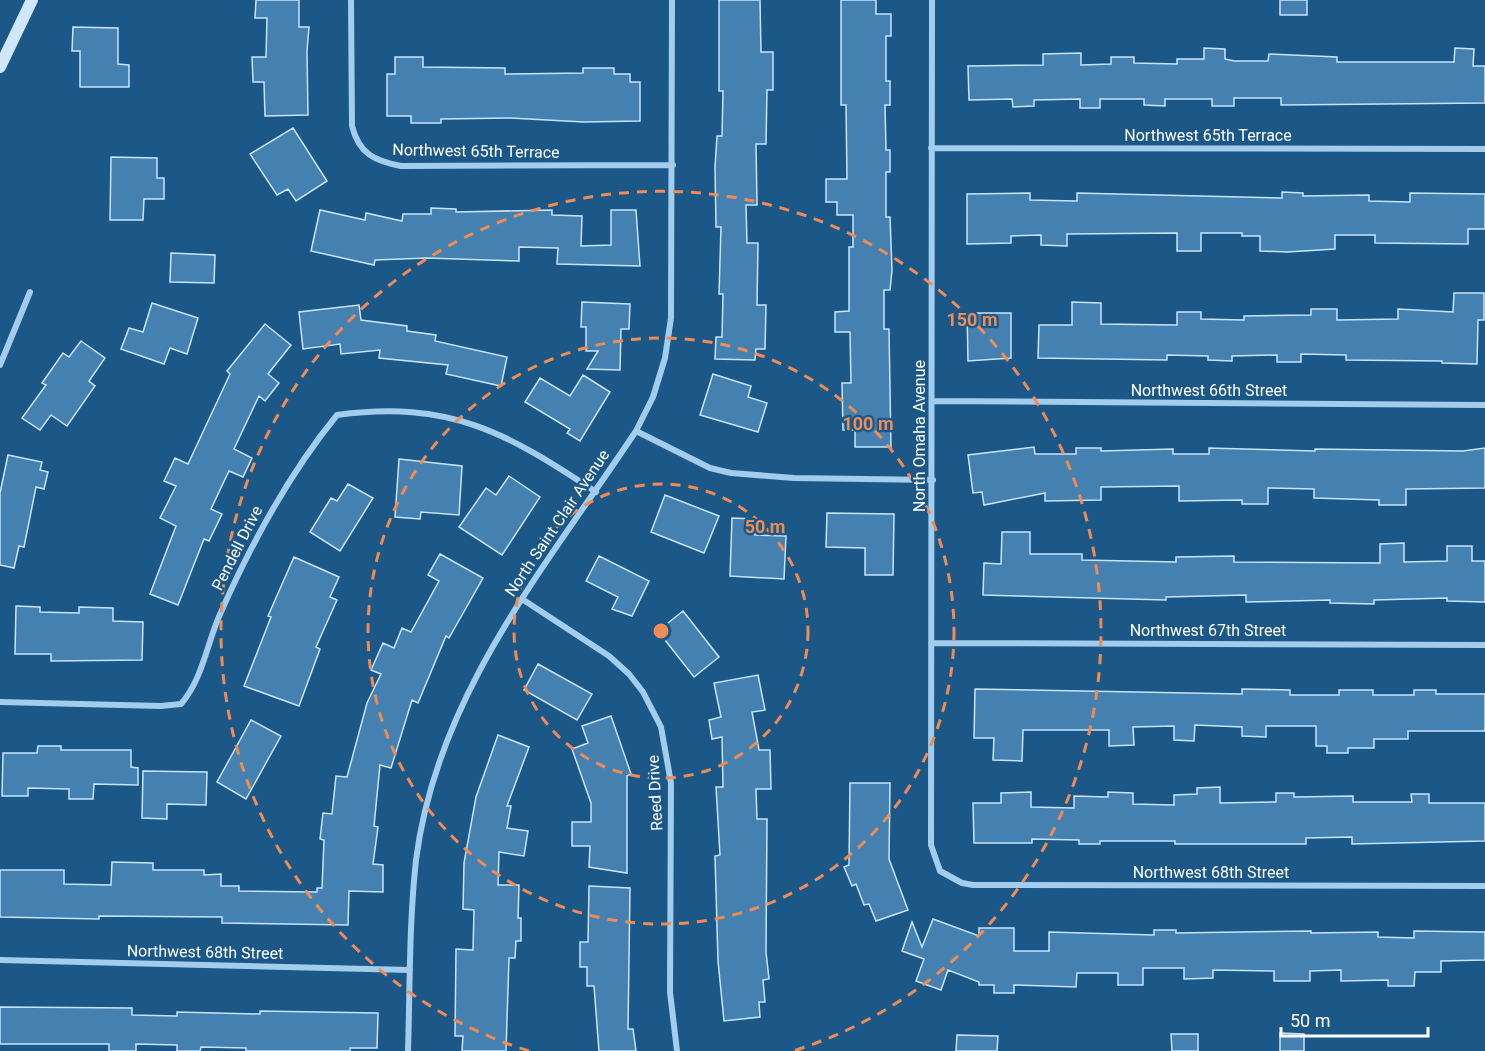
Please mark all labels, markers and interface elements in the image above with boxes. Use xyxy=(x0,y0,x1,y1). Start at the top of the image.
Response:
street label: Northwest 65th Terrace xyxy=(1124,126,1292,145)
street label: Northwest 65th Terrace xyxy=(392,140,560,162)
text: 150 m xyxy=(946,309,998,330)
street label: North Omaha Avenue xyxy=(910,360,929,512)
street label: Northwest 66th Street xyxy=(1131,381,1287,400)
text: 100 m xyxy=(842,413,894,434)
street label: North Saint Clair Avenue xyxy=(501,446,613,600)
street label: Pendell Drive xyxy=(208,502,266,594)
text: 50 m xyxy=(745,516,785,537)
centre of rings xyxy=(651,621,671,641)
street label: Northwest 67th Street xyxy=(1130,621,1286,640)
street label: Reed Drive xyxy=(644,755,666,831)
street label: Northwest 68th Street xyxy=(1133,863,1289,882)
street label: Northwest 68th Street xyxy=(127,941,283,963)
scale bar xyxy=(1281,1000,1428,1038)
text: 50 m xyxy=(1290,1010,1330,1031)

